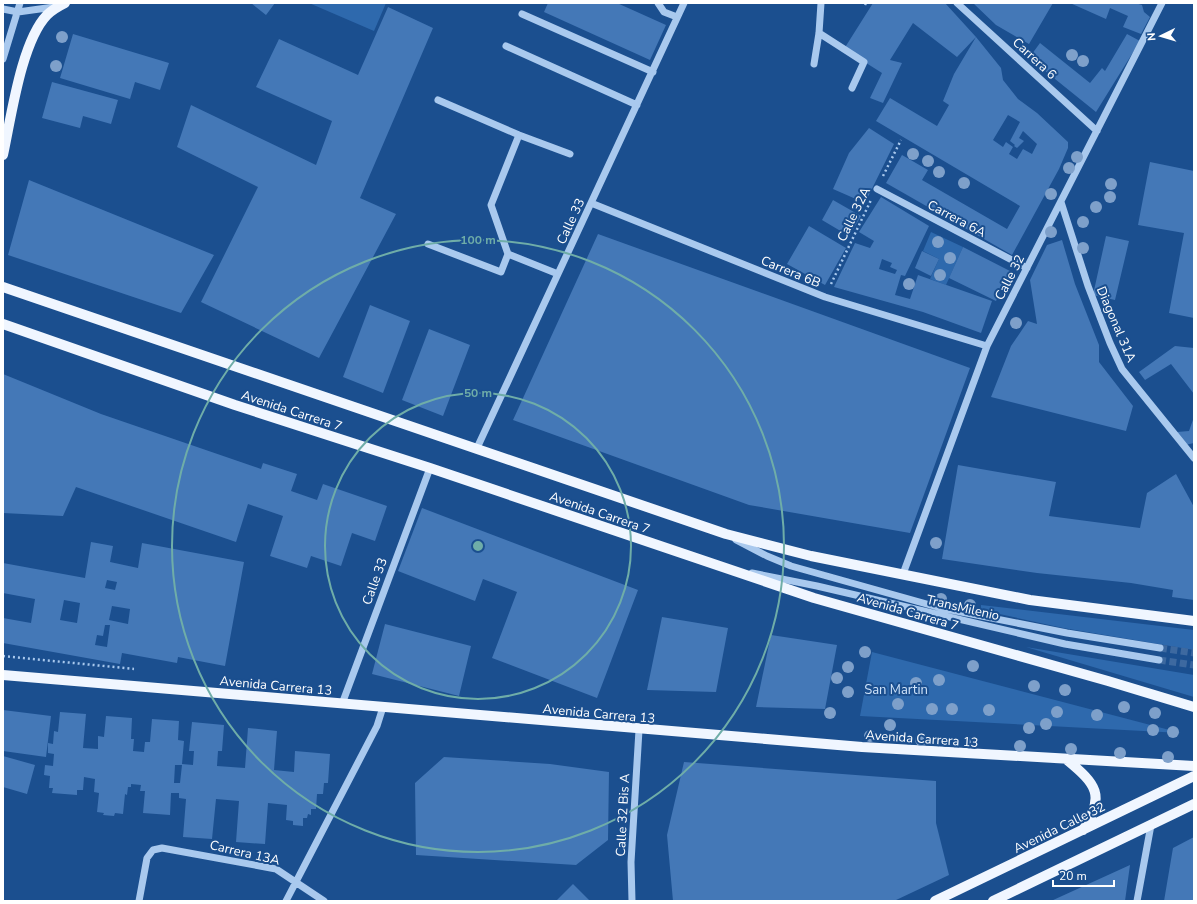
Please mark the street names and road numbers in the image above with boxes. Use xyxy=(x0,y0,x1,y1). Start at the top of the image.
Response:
street label: Carrera 6 xyxy=(1008,34,1060,84)
street label: Calle 32A xyxy=(833,184,875,245)
street label: Calle 33 xyxy=(552,195,589,247)
street label: Carrera 6A xyxy=(924,196,989,242)
street label: Carrera 6B xyxy=(758,252,823,292)
street label: Calle 32 xyxy=(991,252,1029,303)
street label: Diagonal 31A xyxy=(1092,284,1140,366)
street label: Avenida Carrera 7 xyxy=(239,386,344,436)
street label: Avenida Carrera 7 xyxy=(547,487,652,539)
street label: Calle 33 xyxy=(358,555,392,607)
street label: Avenida Carrera 7 xyxy=(855,589,961,635)
street label: TransMilenio xyxy=(924,591,1001,625)
street label: Avenida Carrera 13 xyxy=(219,672,333,700)
street label: Avenida Carrera 13 xyxy=(542,700,656,728)
street label: Avenida Carrera 13 xyxy=(865,726,979,752)
street label: Calle 32 Bis A xyxy=(612,773,634,857)
street label: Avenida Calle 32 xyxy=(1011,798,1108,858)
street label: Carrera 13A xyxy=(208,836,282,870)

